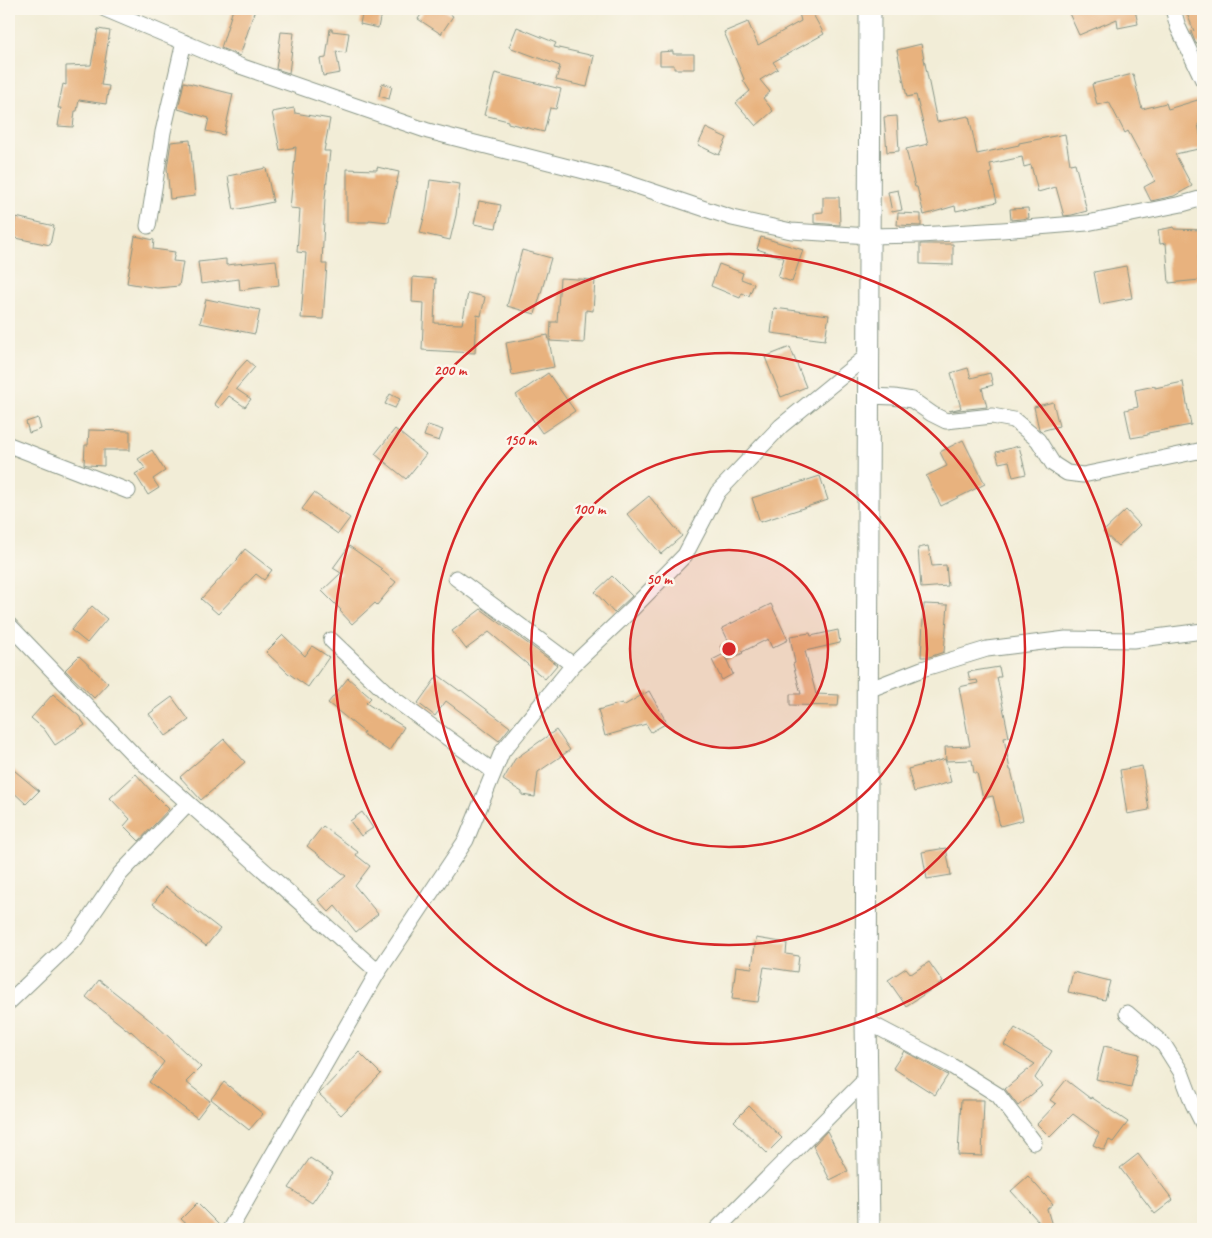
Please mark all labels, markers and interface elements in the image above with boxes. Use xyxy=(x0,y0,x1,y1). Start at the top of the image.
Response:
text: 200 m xyxy=(434,361,468,380)
text: 150 m xyxy=(504,431,538,450)
text: 100 m xyxy=(573,500,607,519)
text: 50 m xyxy=(646,570,673,589)
centre of rings xyxy=(720,640,738,658)

